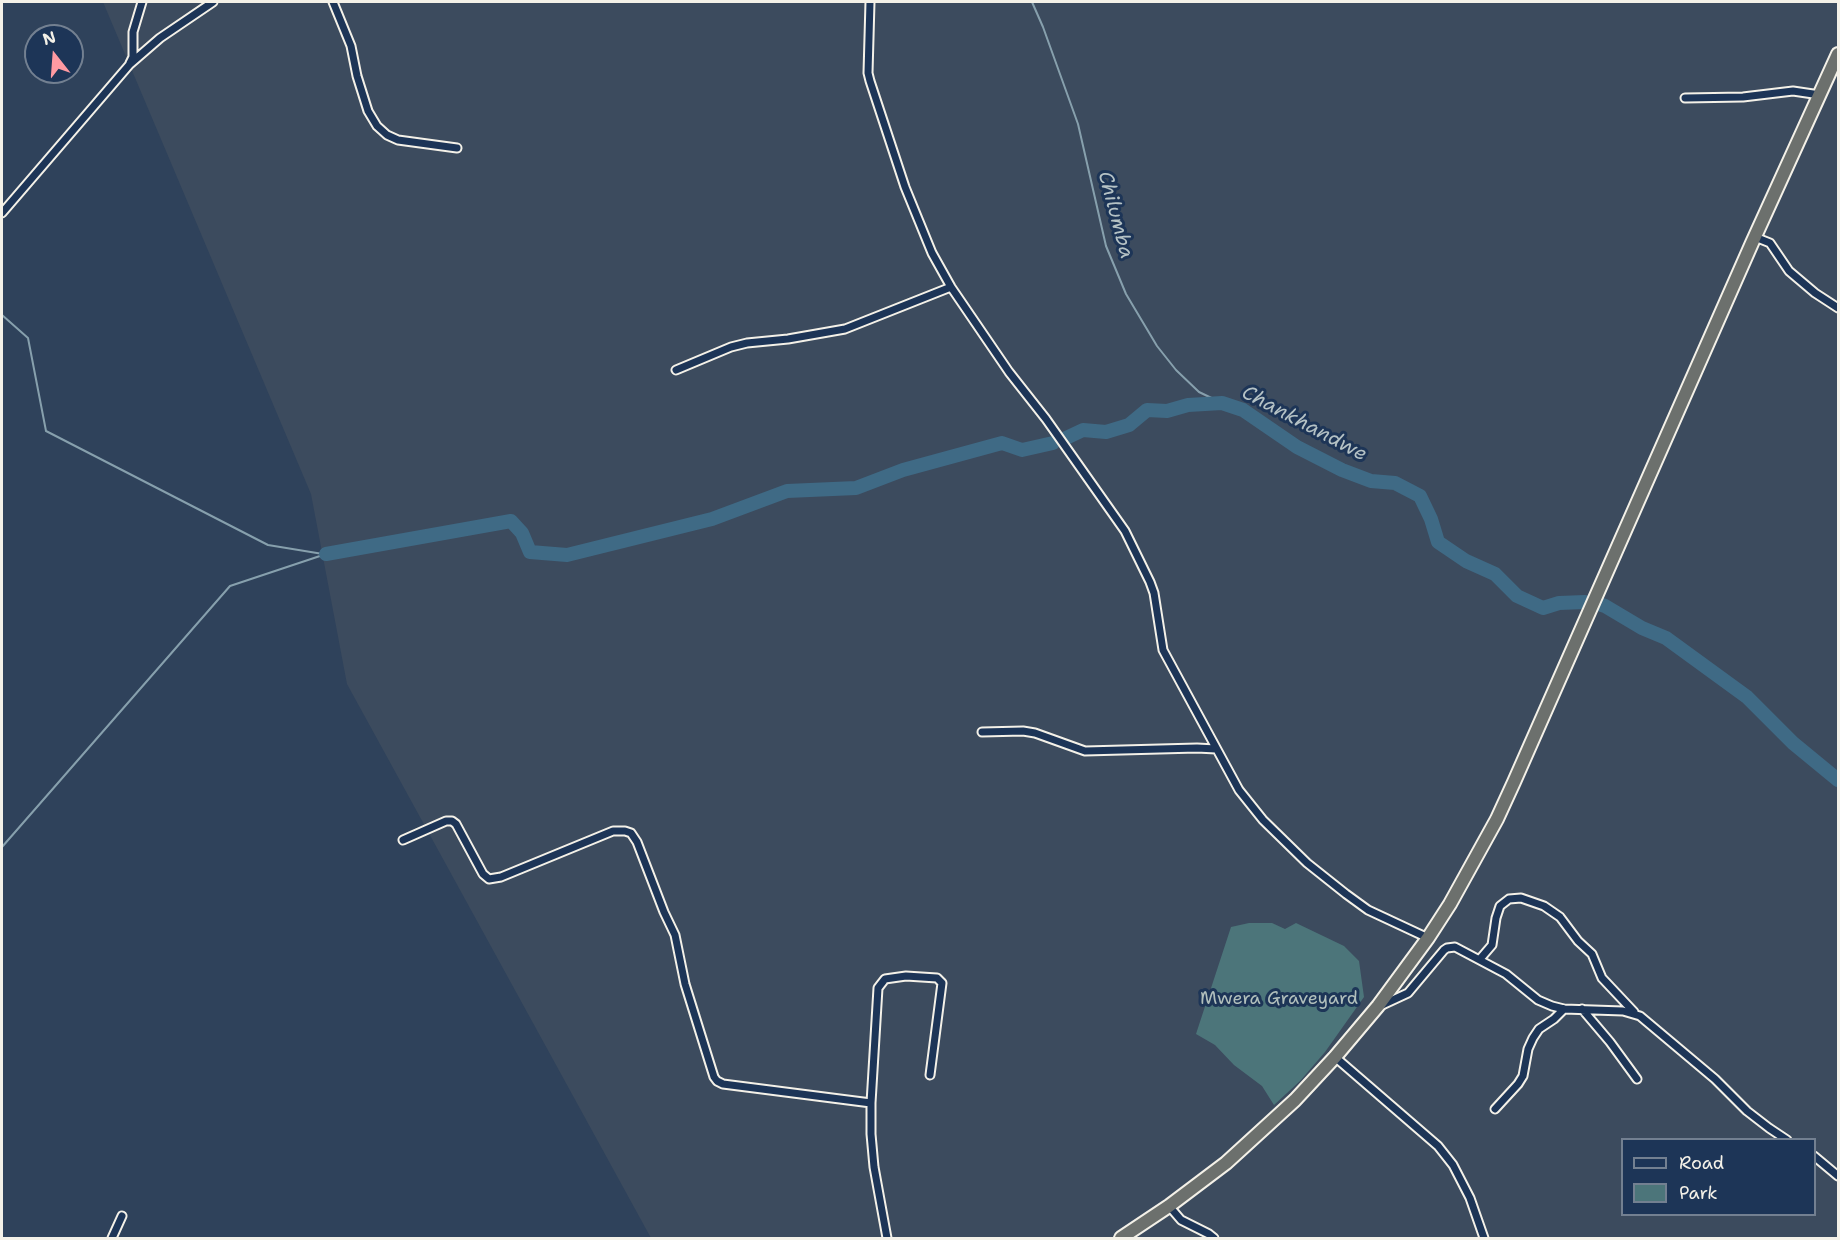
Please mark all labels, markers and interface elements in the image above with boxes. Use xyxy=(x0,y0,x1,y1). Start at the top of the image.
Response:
north arrow xyxy=(24,24,84,84)
text: N xyxy=(40,26,58,50)
water label: Chilumba xyxy=(1092,169,1138,261)
water label: Chankhandwe xyxy=(1237,381,1371,467)
park label: Mwera Graveyard xyxy=(1200,988,1358,1010)
legend xyxy=(1621,1138,1816,1216)
text: Road xyxy=(1679,1151,1724,1175)
text: Park xyxy=(1679,1181,1718,1205)

